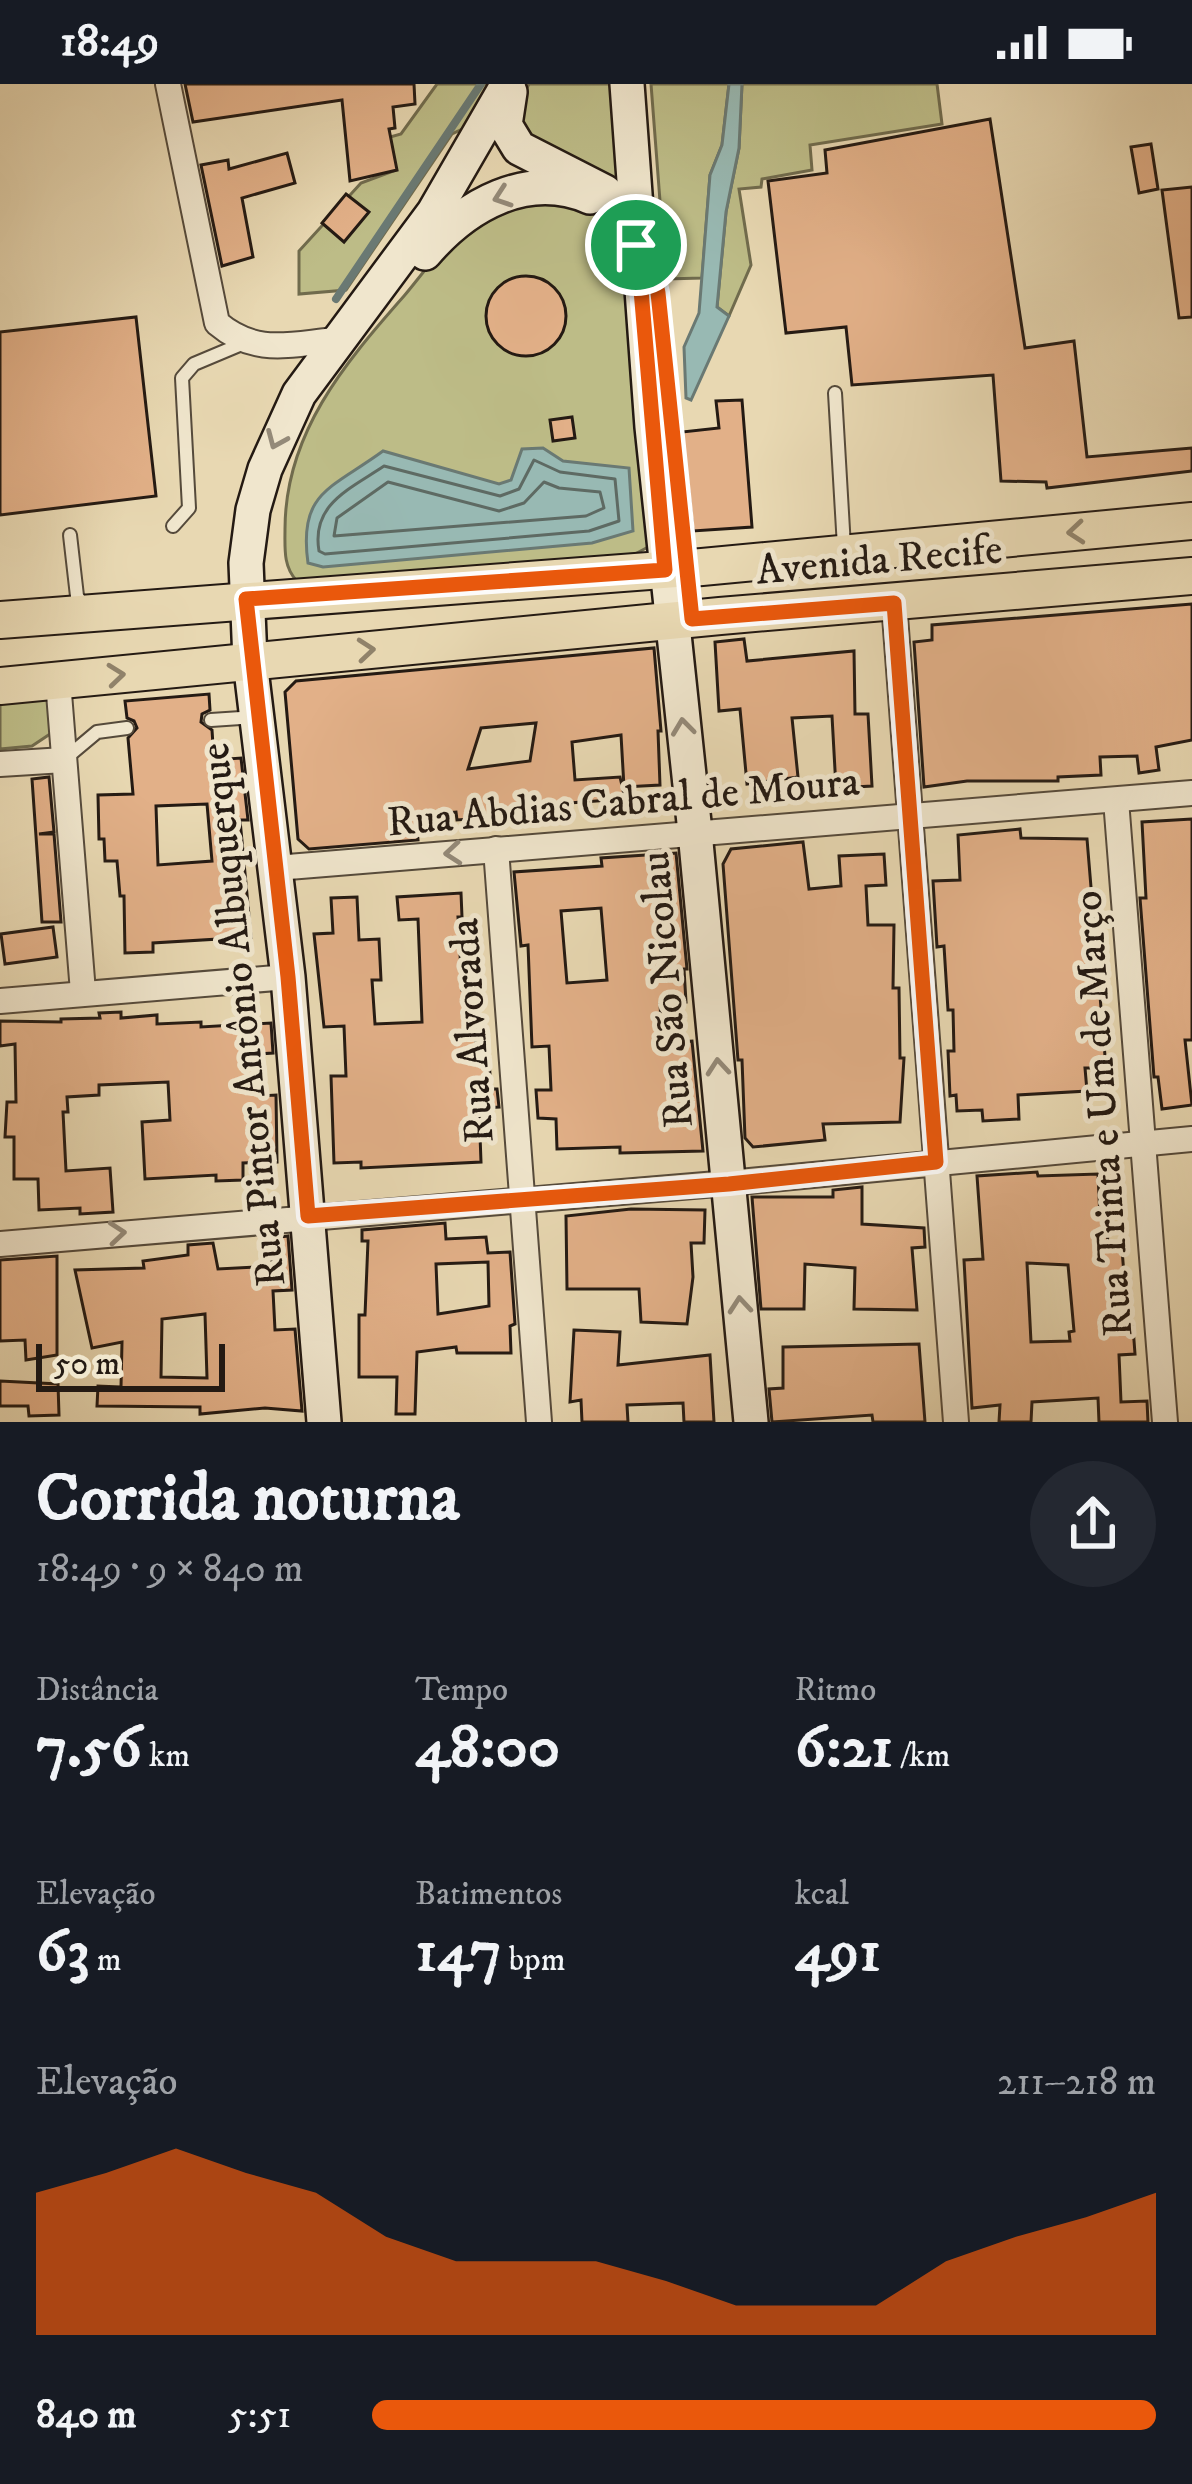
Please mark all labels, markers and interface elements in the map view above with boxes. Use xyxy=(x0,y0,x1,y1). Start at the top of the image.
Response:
text: 18:49 xyxy=(60,14,159,70)
one-way arrow xyxy=(492,182,513,207)
pin xyxy=(585,194,687,296)
icon: arrive xyxy=(603,212,669,278)
one-way arrow xyxy=(266,428,290,449)
one-way arrow xyxy=(1066,519,1085,544)
street label: Avenida Recife xyxy=(754,524,1005,598)
one-way arrow xyxy=(357,638,376,663)
one-way arrow xyxy=(107,663,126,688)
one-way arrow xyxy=(671,717,696,736)
street label: Rua Pintor Antônio Albuquerque xyxy=(190,740,298,1289)
street label: Rua Abdias Cabral de Moura xyxy=(385,756,862,850)
one-way arrow xyxy=(443,840,462,865)
street label: Rua São Nicolau xyxy=(630,849,706,1130)
street label: Rua Trinta e Um de Março xyxy=(1062,889,1146,1339)
street label: Rua Alvorada xyxy=(439,917,507,1145)
one-way arrow xyxy=(706,1057,731,1076)
one-way arrow xyxy=(107,1221,126,1246)
one-way arrow xyxy=(728,1296,753,1315)
scale bar xyxy=(36,1338,225,1391)
text: 50 m xyxy=(54,1344,120,1385)
text: Corrida noturna xyxy=(36,1459,459,1541)
button: share xyxy=(1030,1461,1156,1587)
text: 18:49 · 9 × 840 m xyxy=(36,1545,303,1594)
text: Distância xyxy=(36,1670,159,1711)
text: Tempo xyxy=(415,1670,508,1711)
text: Ritmo xyxy=(795,1670,876,1711)
text: 7.56 xyxy=(36,1711,142,1786)
text: 48:00 xyxy=(415,1711,560,1786)
text: 6:21 xyxy=(795,1711,893,1786)
text: km xyxy=(142,1736,190,1777)
text: /km xyxy=(893,1736,950,1777)
text: Elevação xyxy=(36,1874,156,1915)
text: Batimentos xyxy=(415,1874,562,1915)
text: kcal xyxy=(795,1874,849,1915)
text: 63 xyxy=(36,1915,90,1990)
text: 147 xyxy=(415,1915,502,1990)
text: 491 xyxy=(795,1915,881,1990)
text: m xyxy=(90,1940,122,1981)
text: bpm xyxy=(502,1940,565,1981)
text: Elevação xyxy=(36,2058,177,2107)
text: 211–218 m xyxy=(997,2058,1156,2107)
text: 840 m xyxy=(36,2391,137,2440)
text: 5:51 xyxy=(228,2391,291,2440)

